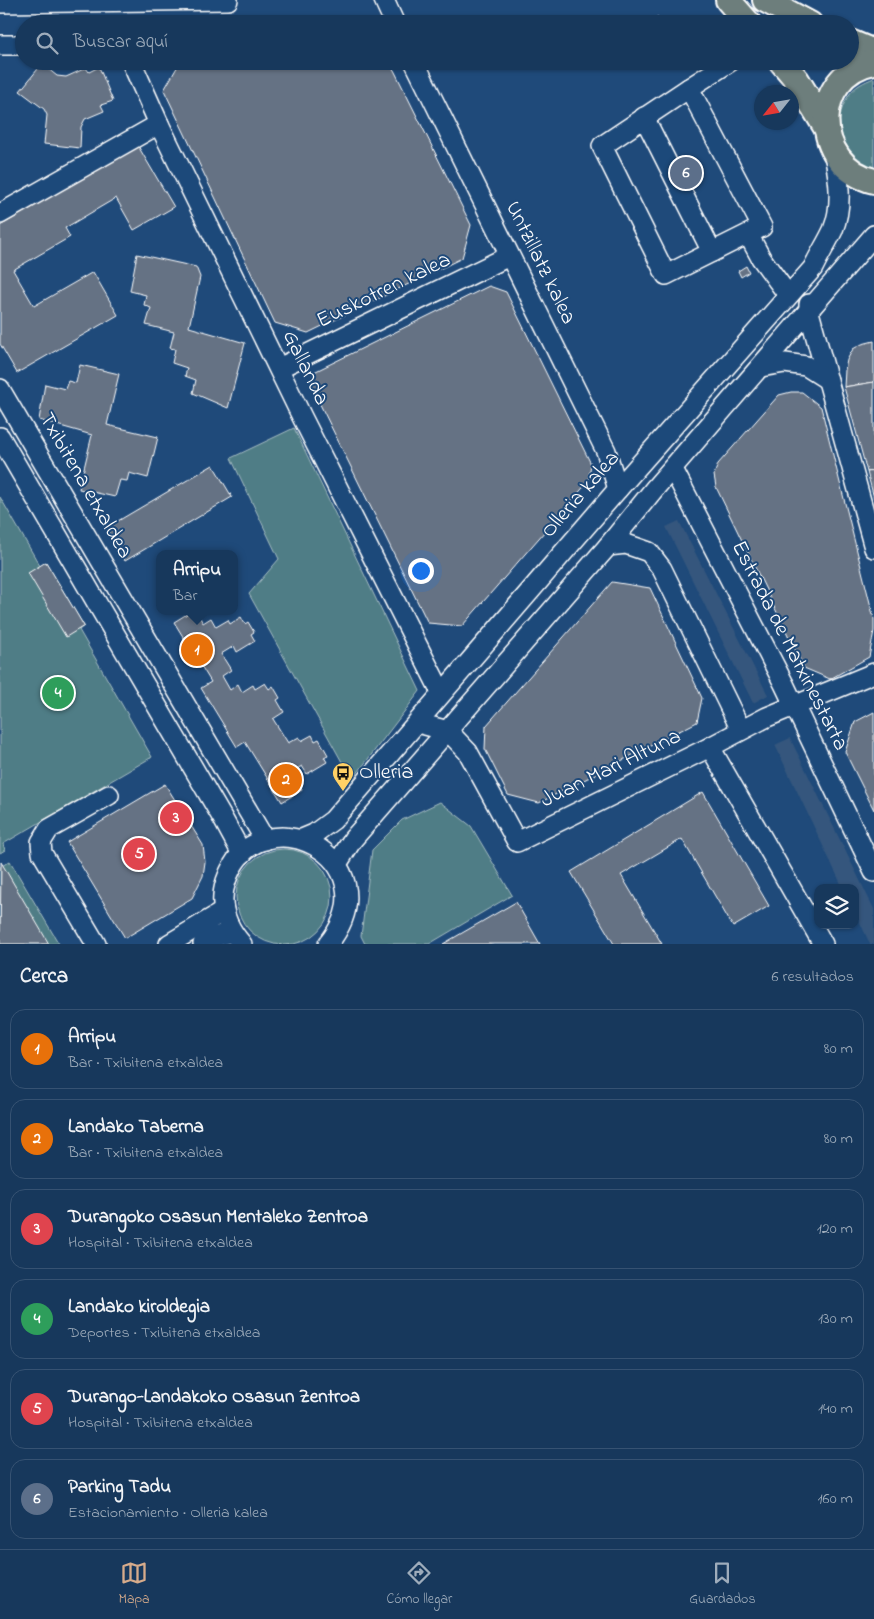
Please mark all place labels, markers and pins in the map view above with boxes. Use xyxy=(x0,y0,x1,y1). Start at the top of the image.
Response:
pin: 6 xyxy=(670,154,702,192)
pin: 1 xyxy=(181,631,213,669)
pin: 4 xyxy=(42,674,74,712)
place label: Olleria xyxy=(359,757,413,789)
pin: 2 xyxy=(270,761,302,799)
bus stop icon: Olleria xyxy=(331,761,355,792)
pin: 3 xyxy=(160,799,192,837)
pin: 5 xyxy=(123,835,155,873)

